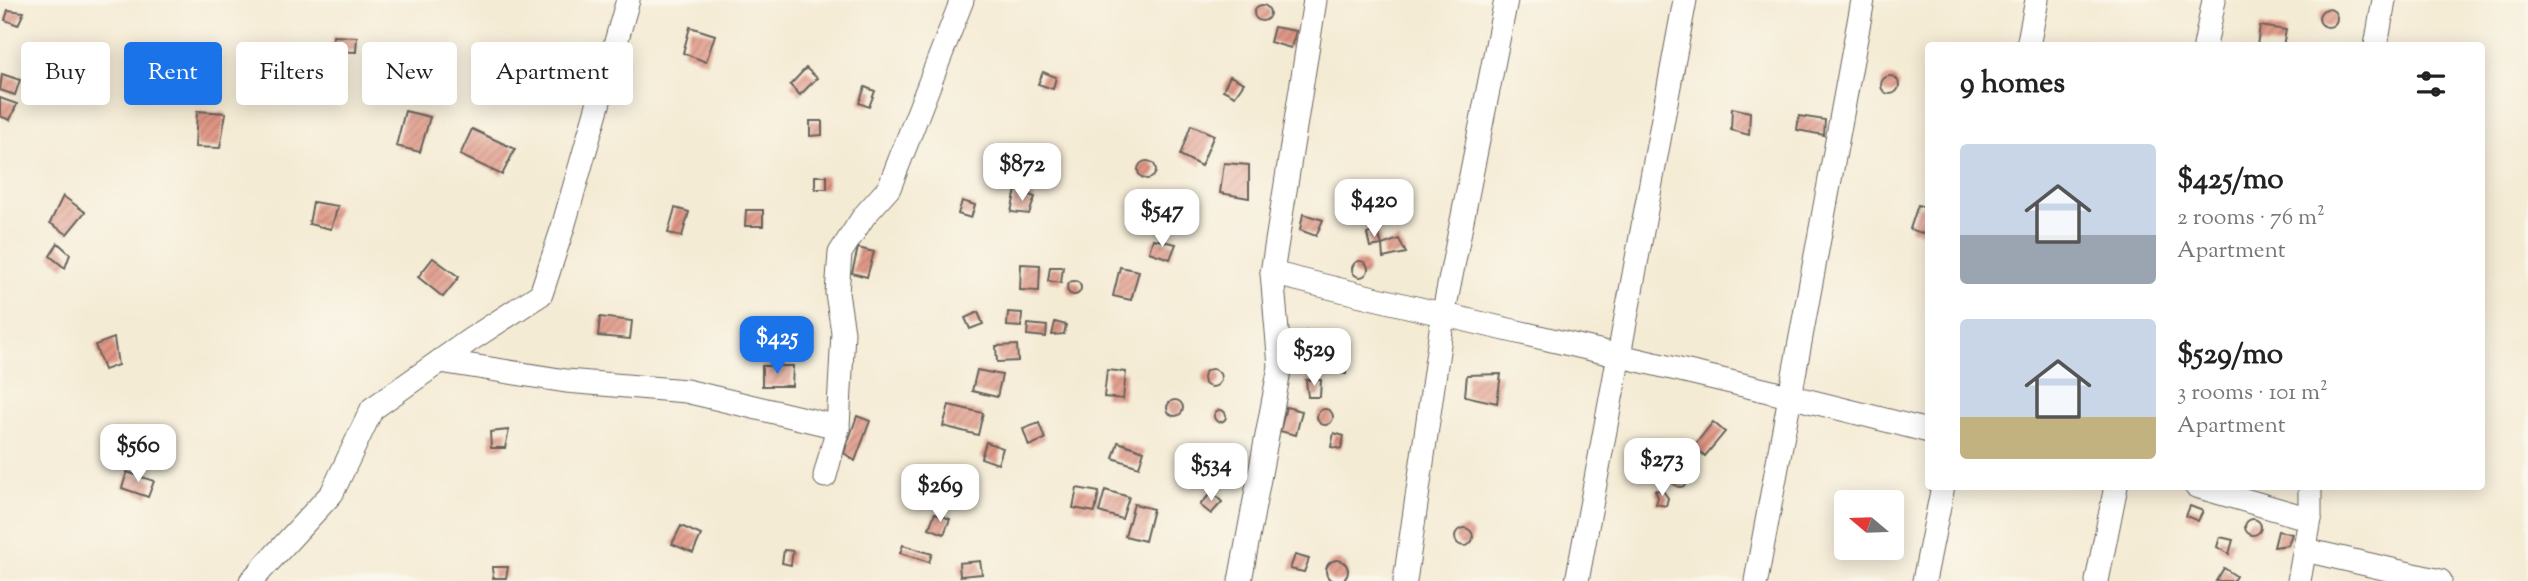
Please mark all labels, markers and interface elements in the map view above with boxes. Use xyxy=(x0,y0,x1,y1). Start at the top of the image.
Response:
chip: Buy xyxy=(21,42,110,105)
chip: Rent xyxy=(124,42,222,105)
chip: Filters xyxy=(236,42,348,105)
chip: New xyxy=(362,42,457,105)
chip: Apartment xyxy=(471,42,633,105)
text: 9 homes xyxy=(1960,63,2065,106)
icon: filters xyxy=(2412,65,2450,103)
pin: $872 xyxy=(981,144,1063,203)
text: $872 xyxy=(999,149,1045,182)
text: $425/mo xyxy=(2177,159,2284,202)
icon: home xyxy=(2016,172,2100,256)
pin: $420 xyxy=(1333,180,1415,239)
text: $420 xyxy=(1351,185,1397,218)
pin: $547 xyxy=(1121,190,1203,249)
text: $547 xyxy=(1140,195,1184,228)
text: 2 rooms · 76 m² xyxy=(2177,202,2325,235)
text: Apartment xyxy=(2177,235,2286,268)
pin: $425 xyxy=(736,316,818,376)
text: $425 xyxy=(756,322,798,355)
pin: $529 xyxy=(1273,328,1355,388)
text: $529 xyxy=(1293,334,1335,367)
text: $529/mo xyxy=(2177,334,2283,377)
icon: home xyxy=(2016,347,2100,431)
text: 3 rooms · 101 m² xyxy=(2177,377,2328,410)
text: Apartment xyxy=(2177,410,2286,443)
pin: $560 xyxy=(97,424,179,484)
text: $560 xyxy=(116,430,160,463)
pin: $273 xyxy=(1621,438,1703,498)
pin: $534 xyxy=(1170,444,1252,503)
text: $273 xyxy=(1640,444,1684,477)
text: $534 xyxy=(1190,449,1232,482)
pin: $269 xyxy=(899,464,981,524)
text: $269 xyxy=(917,470,963,503)
north arrow xyxy=(1834,490,1904,560)
map controls xyxy=(1834,490,1904,560)

